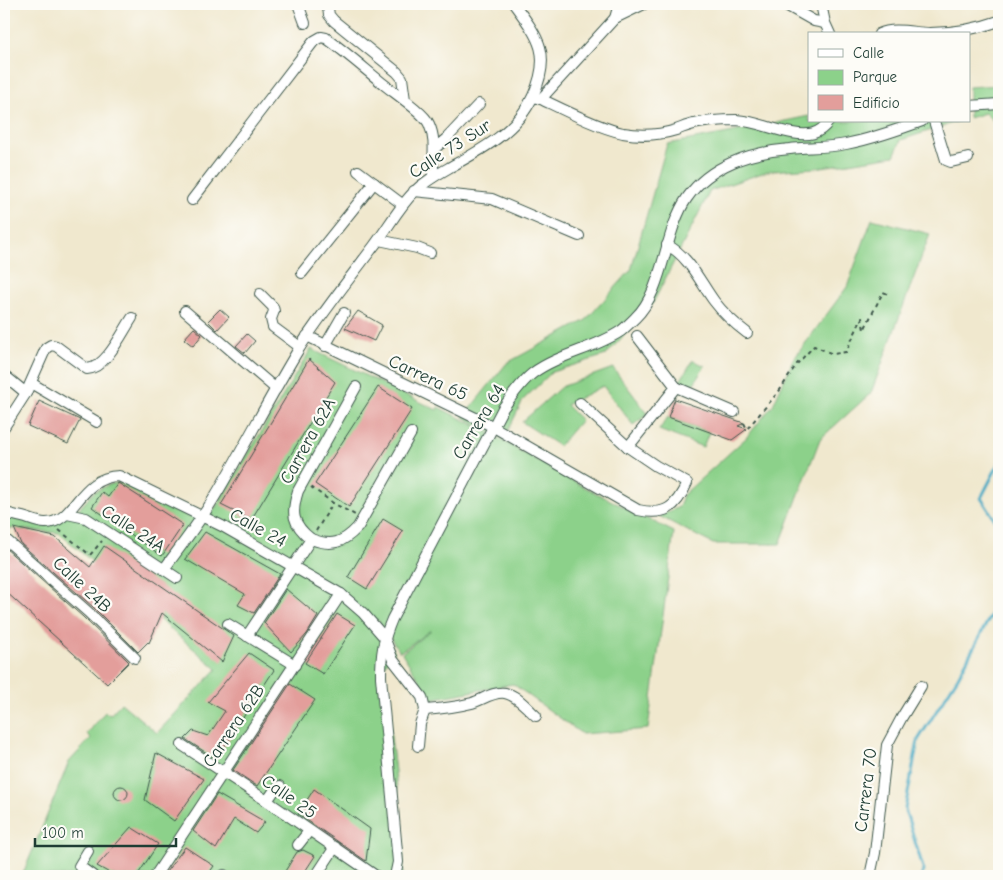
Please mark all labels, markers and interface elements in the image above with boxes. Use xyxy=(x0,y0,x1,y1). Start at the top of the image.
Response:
legend xyxy=(808,32,970,122)
text: Calle xyxy=(853,44,885,62)
text: Parque xyxy=(853,68,898,86)
text: Edificio xyxy=(853,94,900,112)
street label: Calle 73 Sur xyxy=(405,114,496,183)
street label: Carrera 65 xyxy=(385,351,471,405)
street label: Carrera 64 xyxy=(448,381,510,463)
street label: Carrera 62A xyxy=(276,394,340,488)
street label: Calle 24A xyxy=(97,501,169,557)
street label: Calle 24 xyxy=(226,504,290,552)
street label: Calle 24B xyxy=(48,553,116,617)
street label: Carrera 62B xyxy=(199,680,269,772)
street label: Carrera 70 xyxy=(850,747,882,833)
street label: Calle 25 xyxy=(257,770,321,824)
scale bar xyxy=(35,815,176,847)
text: 100 m xyxy=(42,824,84,842)

